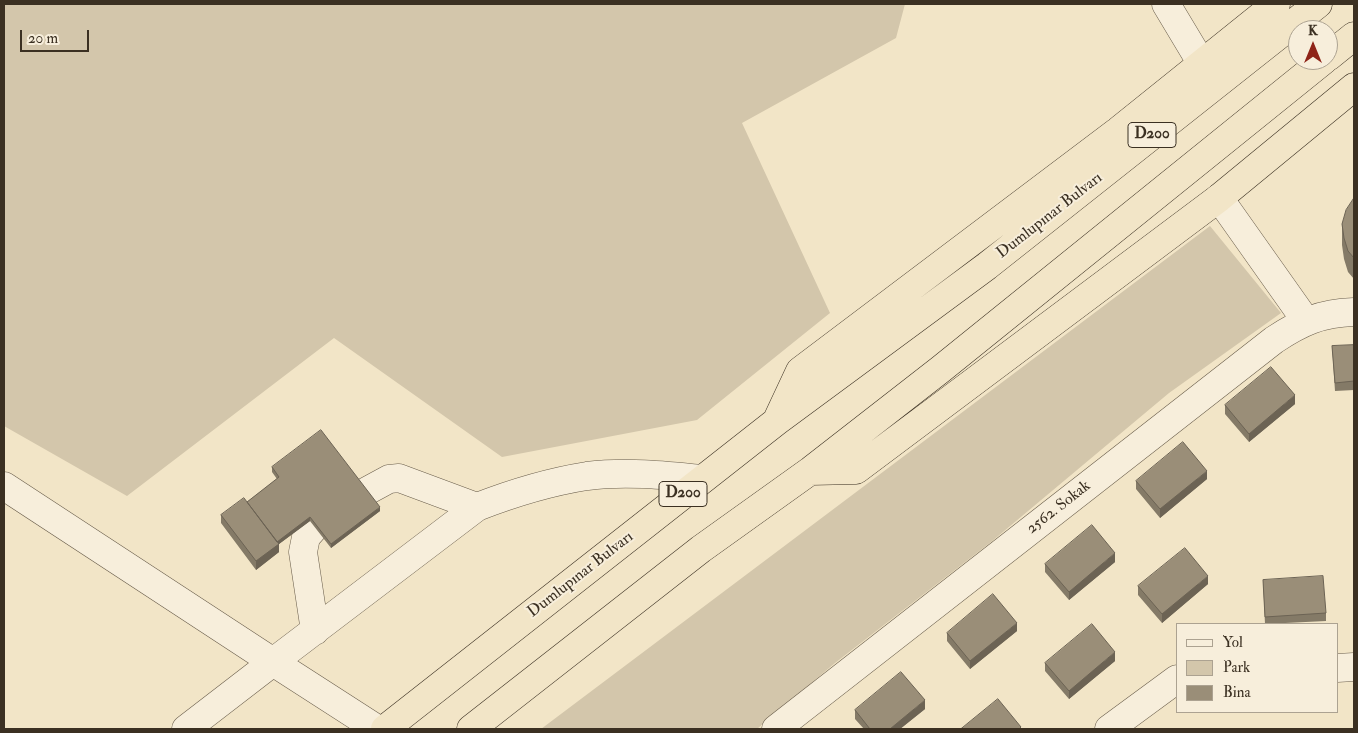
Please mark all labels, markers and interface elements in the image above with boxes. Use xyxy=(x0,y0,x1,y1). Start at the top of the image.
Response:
scale bar xyxy=(22,20,91,52)
north arrow xyxy=(1288,20,1338,70)
text: K xyxy=(1308,22,1318,39)
text: 20 m xyxy=(28,29,58,48)
road number: D200 xyxy=(1128,122,1176,148)
street label: Dumlupınar Bulvarı xyxy=(993,169,1107,263)
street label: 2562. Sokak xyxy=(1023,477,1095,539)
road number: D200 xyxy=(659,482,707,506)
street label: Dumlupınar Bulvarı xyxy=(524,528,638,622)
legend xyxy=(1176,623,1338,713)
text: Yol xyxy=(1223,633,1243,652)
text: Park xyxy=(1223,658,1250,677)
text: Bina xyxy=(1223,683,1251,702)

